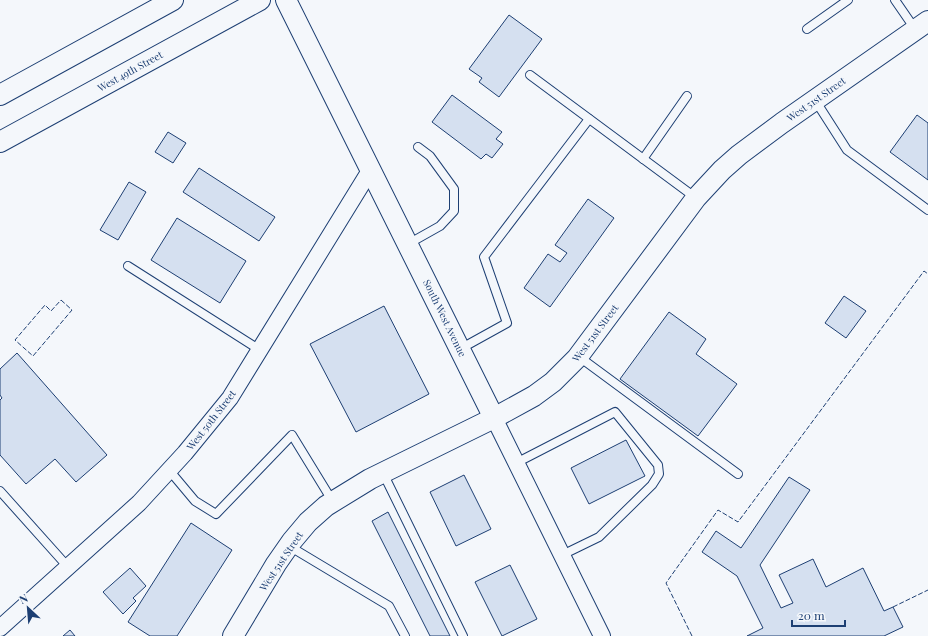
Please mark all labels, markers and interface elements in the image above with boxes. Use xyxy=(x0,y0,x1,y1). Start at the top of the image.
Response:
street label: West 49th Street xyxy=(94,47,165,95)
street label: West 51st Street xyxy=(783,73,849,125)
street label: South West Avenue xyxy=(420,277,470,359)
street label: West 51st Street xyxy=(568,301,622,365)
street label: West 50th Street xyxy=(182,387,239,454)
street label: West 51st Street xyxy=(255,528,306,594)
north arrow xyxy=(8,588,48,628)
text: N xyxy=(17,590,30,607)
scale bar xyxy=(792,602,845,628)
text: 20 m xyxy=(798,607,825,623)

